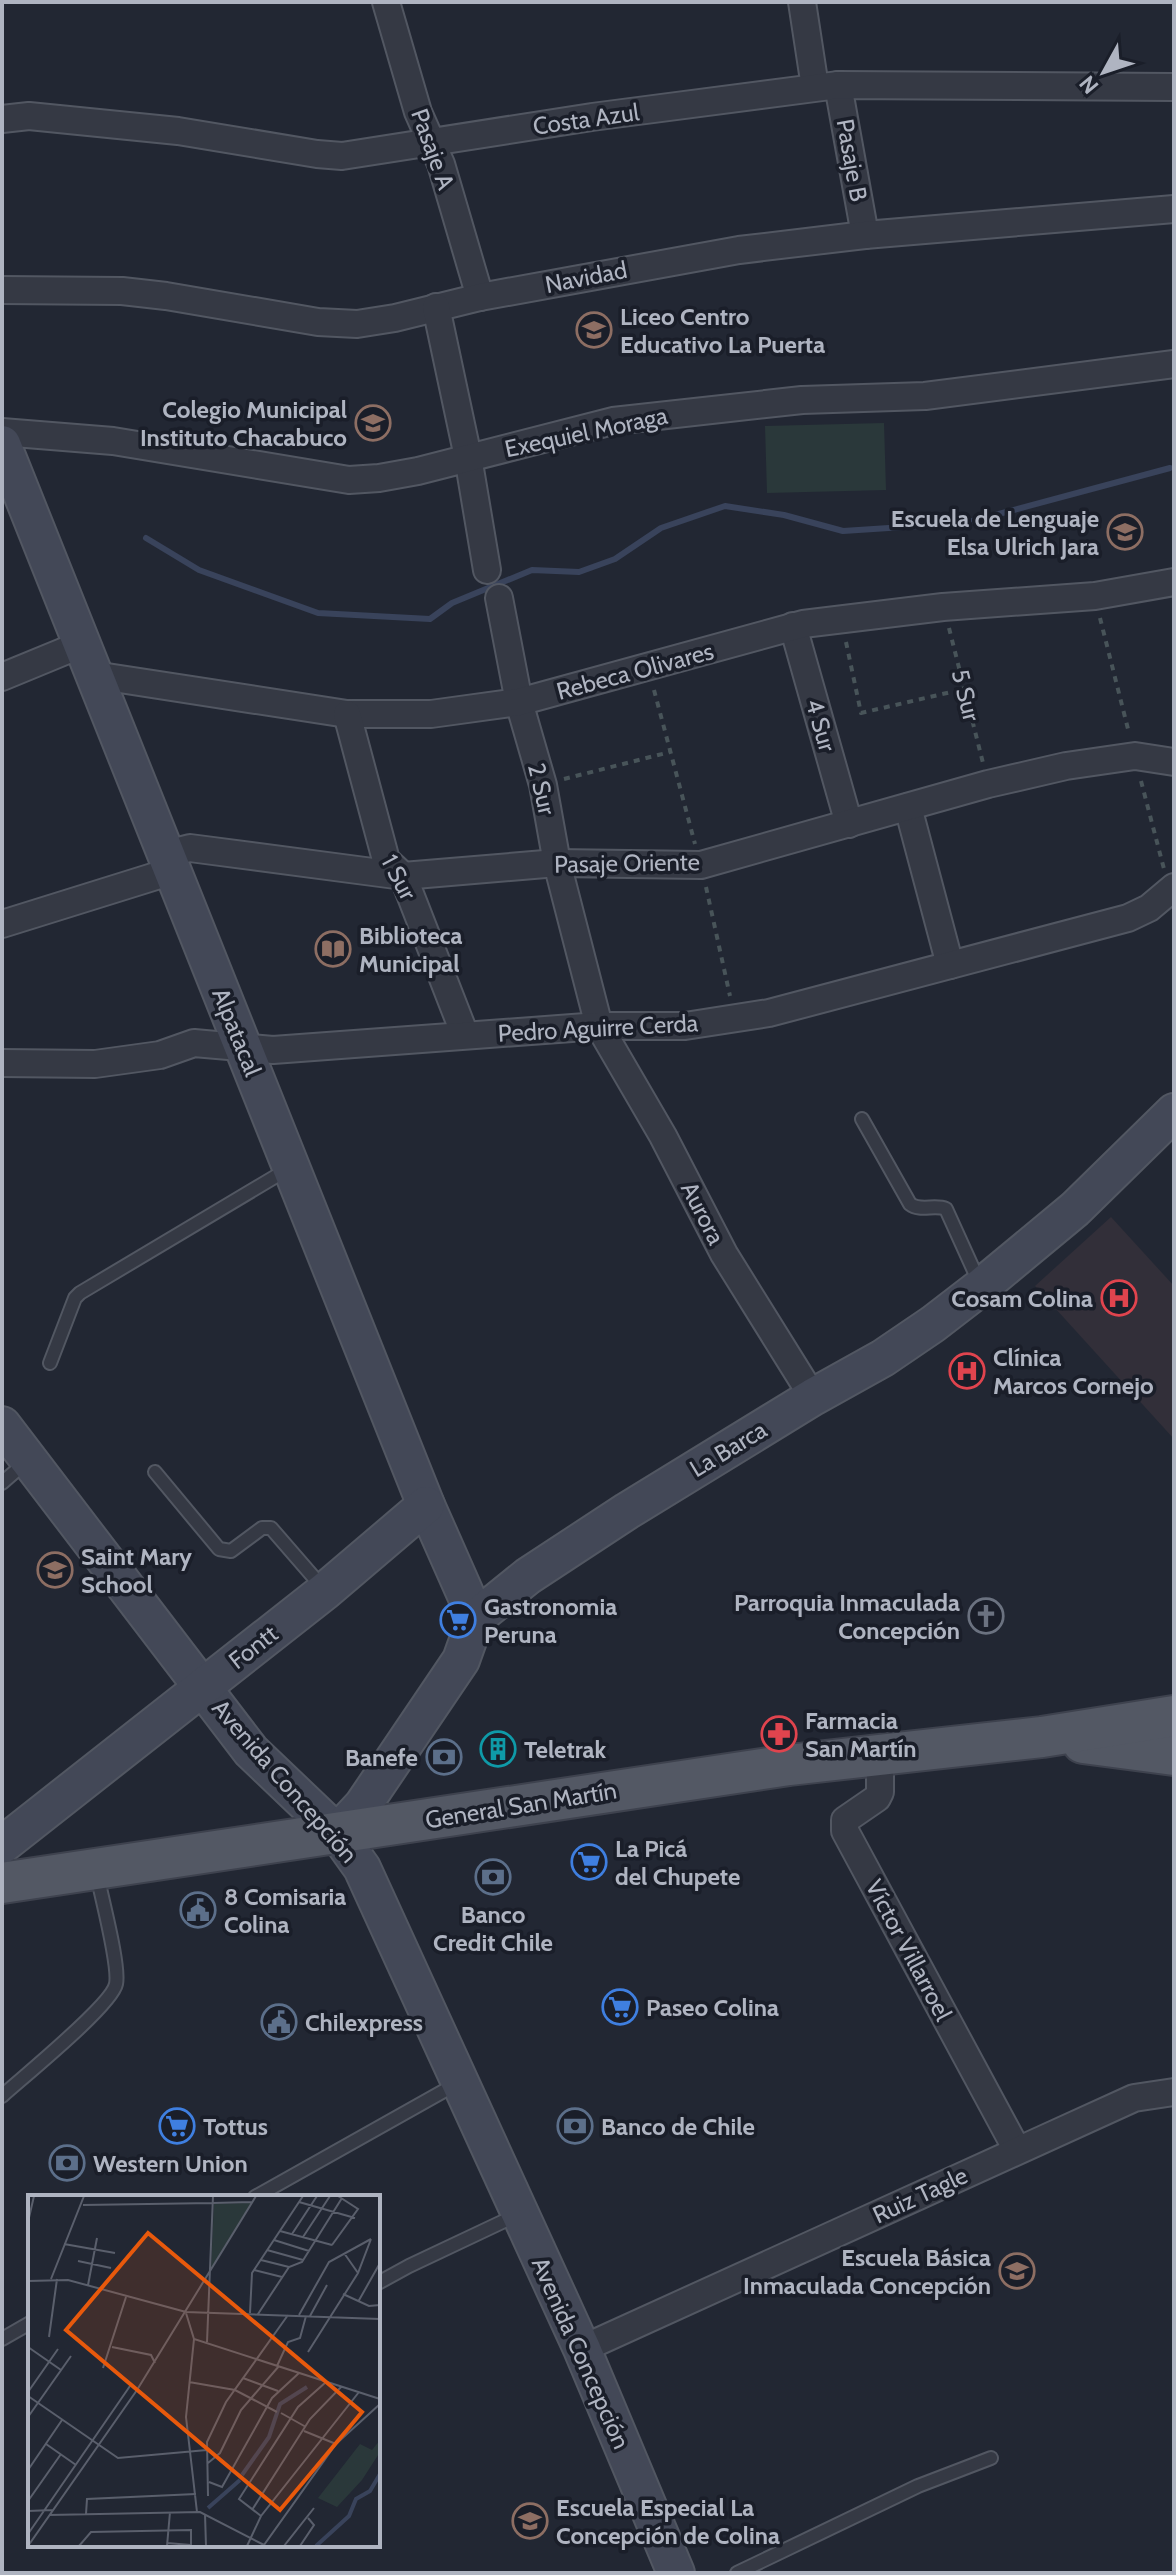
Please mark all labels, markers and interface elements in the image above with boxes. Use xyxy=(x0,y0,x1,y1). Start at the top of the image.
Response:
north arrow xyxy=(1064,32,1144,112)
text: N xyxy=(1074,70,1104,99)
street label: Costa Azul xyxy=(531,97,641,141)
street label: Pasaje A xyxy=(405,105,461,194)
street label: Pasaje B xyxy=(830,116,874,204)
street label: Navidad xyxy=(543,255,629,299)
place label: Liceo Centro Educativo La Puerta xyxy=(620,302,825,359)
school or university icon: Liceo Centro Educativo La Puerta xyxy=(575,311,613,349)
place label: Colegio Municipal Instituto Chacabuco xyxy=(140,395,347,452)
street label: Exequiel Moraga xyxy=(502,400,671,463)
school or university icon: Colegio Municipal Instituto Chacabuco xyxy=(354,404,392,442)
place label: Escuela de Lenguaje Elsa Ulrich Jara xyxy=(891,504,1099,561)
school or university icon: Escuela de Lenguaje Elsa Ulrich Jara xyxy=(1106,513,1144,551)
street label: Rebeca Olivares xyxy=(553,636,717,706)
street label: 5 Sur xyxy=(946,666,987,724)
street label: 4 Sur xyxy=(800,695,842,755)
street label: 2 Sur xyxy=(522,760,562,818)
street label: Pasaje Oriente xyxy=(554,847,700,879)
street label: 1 Sur xyxy=(375,849,423,905)
place label: Biblioteca Municipal xyxy=(359,921,462,978)
library icon: Biblioteca Municipal xyxy=(314,930,352,968)
street label: Alpatacal xyxy=(206,984,268,1081)
street label: Pedro Aguirre Cerda xyxy=(497,1008,699,1048)
street label: Aurora xyxy=(675,1177,731,1250)
hospital icon: Cosam Colina xyxy=(1100,1279,1138,1317)
place label: Cosam Colina xyxy=(951,1284,1093,1313)
place label: Clínica Marcos Cornejo xyxy=(993,1343,1154,1400)
hospital icon: Clínica Marcos Cornejo xyxy=(948,1352,986,1390)
street label: La Barca xyxy=(684,1415,772,1483)
place label: Saint Mary School xyxy=(81,1542,192,1599)
school or university icon: Saint Mary School xyxy=(36,1551,74,1589)
place label: Parroquia Inmaculada Concepción xyxy=(734,1588,960,1645)
place label: Gastronomia Peruna xyxy=(484,1592,617,1649)
church icon: Parroquia Inmaculada Concepción xyxy=(967,1597,1005,1635)
supermarket icon: Gastronomia Peruna xyxy=(439,1601,477,1639)
street label: Fontt xyxy=(223,1619,283,1675)
street label: Avenida Concepción xyxy=(206,1694,364,1868)
place label: Farmacia San Martín xyxy=(805,1706,917,1763)
pharmacy icon: Farmacia San Martín xyxy=(760,1715,798,1753)
building icon: Teletrak xyxy=(479,1730,517,1768)
place label: Teletrak xyxy=(524,1735,606,1764)
bank icon: Banefe xyxy=(425,1738,463,1776)
place label: Banefe xyxy=(345,1743,418,1772)
street label: General San Martín xyxy=(423,1776,619,1834)
place label: La Picá del Chupete xyxy=(615,1834,740,1891)
supermarket icon: La Picá del Chupete xyxy=(570,1843,608,1881)
bank icon: Banco Credit Chile xyxy=(474,1858,512,1896)
street label: Víctor Villarroel xyxy=(860,1875,958,2026)
place label: 8 Comisaria Colina xyxy=(224,1882,346,1939)
public building icon: 8 Comisaria Colina xyxy=(179,1891,217,1929)
place label: Banco Credit Chile xyxy=(433,1900,553,1957)
supermarket icon: Paseo Colina xyxy=(601,1988,639,2026)
place label: Paseo Colina xyxy=(646,1993,779,2022)
public building icon: Chilexpress xyxy=(260,2003,298,2041)
place label: Chilexpress xyxy=(305,2008,423,2037)
supermarket icon: Tottus xyxy=(158,2107,196,2145)
bank icon: Banco de Chile xyxy=(556,2107,594,2145)
place label: Tottus xyxy=(203,2112,268,2141)
place label: Banco de Chile xyxy=(601,2112,755,2141)
bank icon: Western Union xyxy=(48,2144,86,2182)
place label: Western Union xyxy=(93,2149,248,2178)
street label: Ruiz Tagle xyxy=(868,2160,972,2230)
inset map xyxy=(28,2195,380,2547)
place label: Escuela Básica Inmaculada Concepción xyxy=(743,2243,991,2300)
school or university icon: Escuela Básica Inmaculada Concepción xyxy=(998,2252,1036,2290)
street label: Avenida Concepción xyxy=(526,2253,636,2453)
place label: Escuela Especial La Concepción de Colina xyxy=(556,2493,780,2550)
school or university icon: Escuela Especial La Concepción de Colina xyxy=(511,2502,549,2540)

